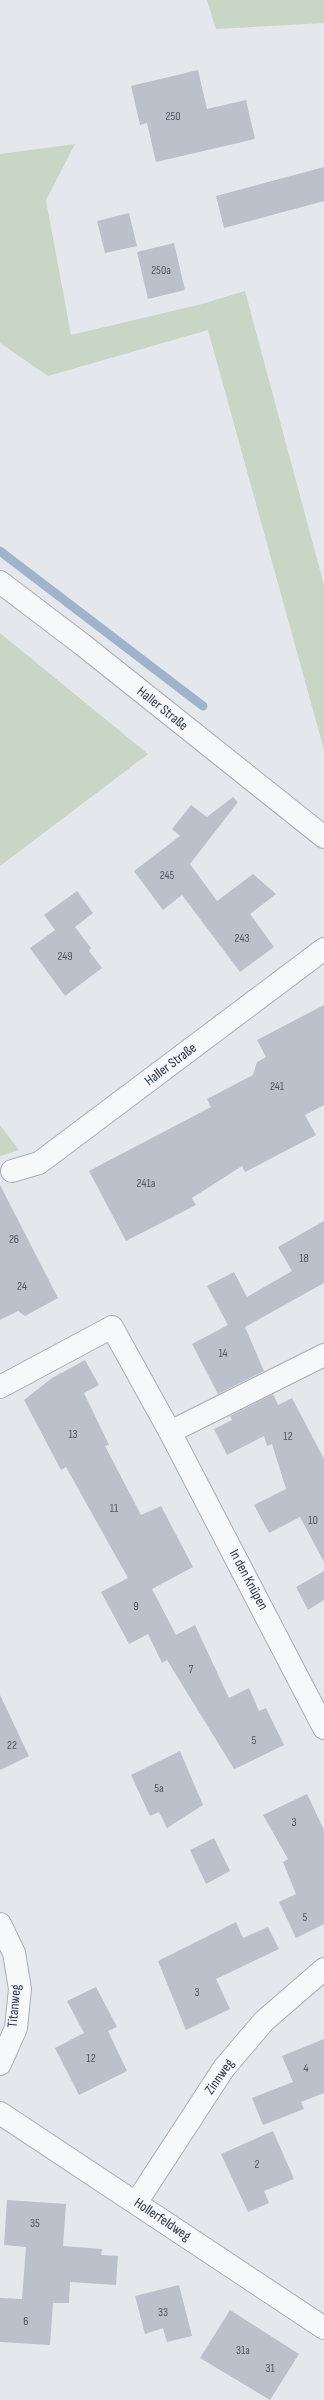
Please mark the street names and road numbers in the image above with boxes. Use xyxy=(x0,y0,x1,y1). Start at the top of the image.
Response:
street label: Haller Straße xyxy=(133,683,191,735)
street label: Haller Straße xyxy=(142,1040,200,1090)
street label: In den Knüpen xyxy=(225,1547,271,1613)
street label: Titanweg xyxy=(5,1984,25,2028)
street label: Zinnweg xyxy=(202,2056,238,2098)
street label: Hollerfeldweg xyxy=(130,2195,194,2245)

